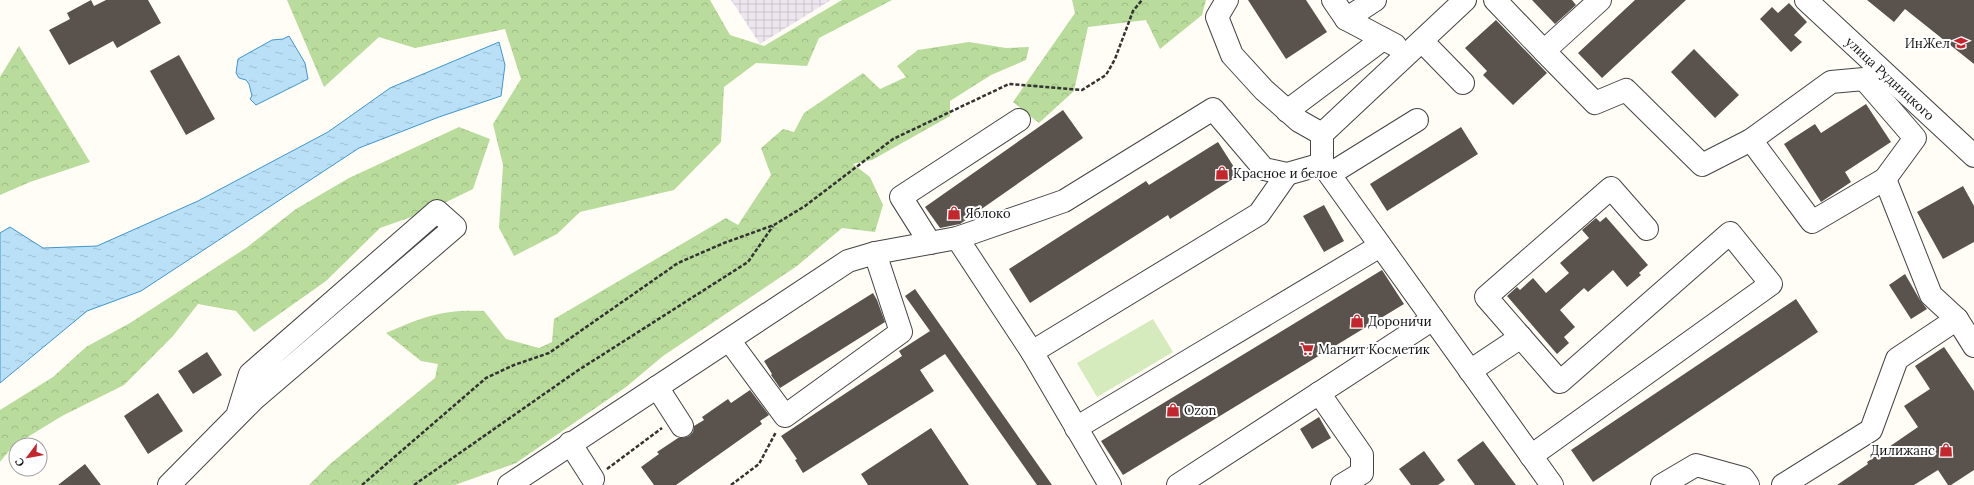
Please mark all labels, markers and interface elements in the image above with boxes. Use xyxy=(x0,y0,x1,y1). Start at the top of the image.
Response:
street label: улица Рудницкого xyxy=(1842,33,1938,124)
place label: ИнЖел xyxy=(1905,35,1950,52)
school or university icon: ИнЖел xyxy=(1953,35,1969,51)
shop icon: Красное и белое xyxy=(1214,165,1230,181)
place label: Красное и белое xyxy=(1233,165,1337,182)
shop icon: Яблоко xyxy=(946,205,962,221)
place label: Яблоко xyxy=(965,205,1011,222)
shop icon: Дороничи xyxy=(1349,313,1365,329)
place label: Дороничи xyxy=(1368,313,1432,330)
supermarket icon: Магнит Косметик xyxy=(1299,341,1315,357)
place label: Магнит Косметик xyxy=(1318,341,1430,358)
shop icon: Ozon xyxy=(1165,402,1181,418)
place label: Ozon xyxy=(1184,402,1216,419)
north arrow xyxy=(8,437,48,477)
place label: Дилижанс xyxy=(1870,442,1935,459)
shop icon: Дилижанс xyxy=(1938,442,1954,458)
text: С xyxy=(11,455,27,469)

